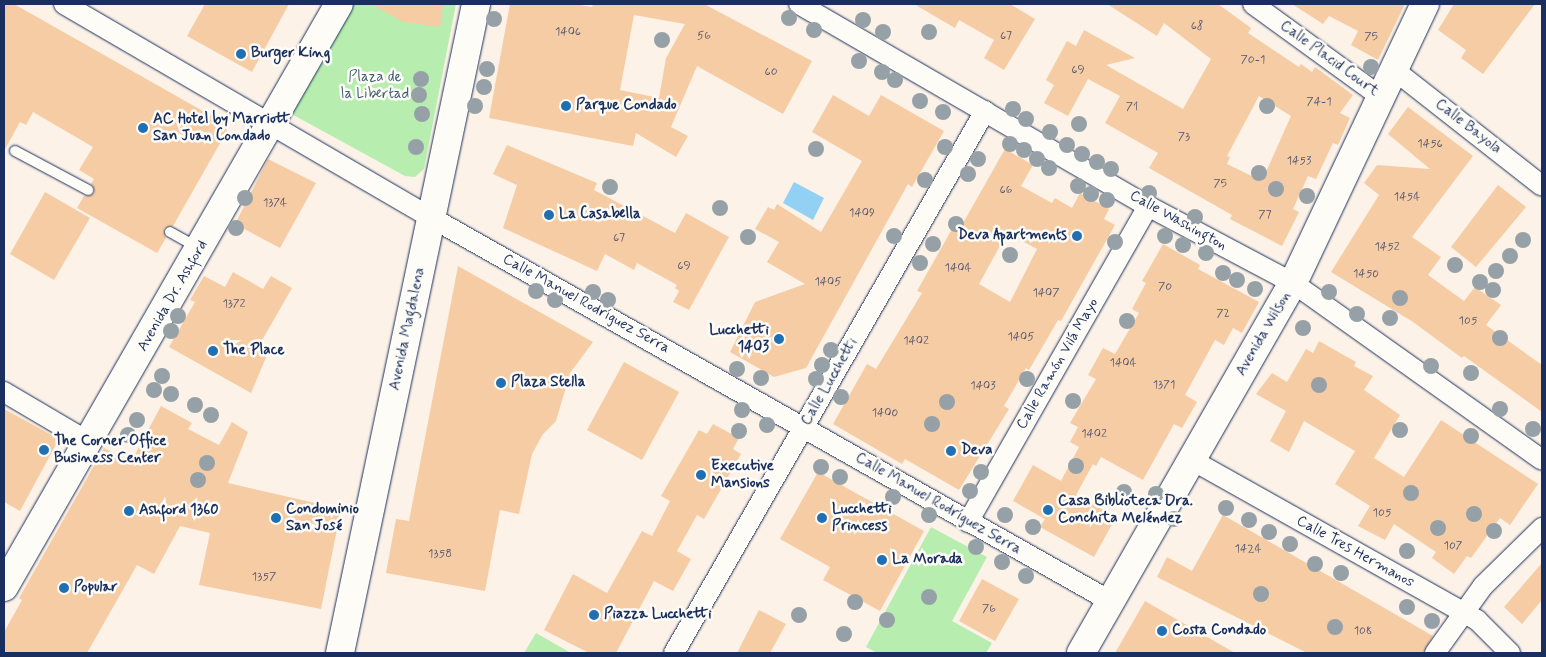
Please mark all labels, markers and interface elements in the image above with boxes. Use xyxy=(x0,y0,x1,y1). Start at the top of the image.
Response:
street label: Calle Placid Court xyxy=(1278,19,1380,99)
house number: 68 xyxy=(1191,20,1203,34)
house number: 1406 xyxy=(555,26,581,40)
house number: 56 xyxy=(697,30,711,44)
house number: 67 xyxy=(1000,30,1012,44)
house number: 75 xyxy=(1364,31,1378,45)
place label: Burger King xyxy=(251,45,328,63)
marker: Burger King xyxy=(235,48,247,60)
house number: 70-1 xyxy=(1241,54,1265,68)
house number: 69 xyxy=(1071,64,1085,78)
house number: 60 xyxy=(764,66,778,80)
park label: Plaza de la Libertad xyxy=(340,68,410,103)
house number: 74-1 xyxy=(1306,96,1332,110)
street label: Calle Bayola xyxy=(1431,96,1505,158)
place label: Parque Condado xyxy=(576,97,677,115)
marker: Parque Condado xyxy=(560,100,572,112)
house number: 71 xyxy=(1126,101,1138,115)
place label: AC Hotel by Marriott San Juan Condado xyxy=(153,110,289,145)
marker: AC Hotel by Marriott San Juan Condado xyxy=(137,122,149,134)
house number: 73 xyxy=(1178,131,1190,145)
house number: 1456 xyxy=(1417,138,1443,152)
house number: 1453 xyxy=(1287,155,1311,169)
house number: 75 xyxy=(1213,178,1227,192)
house number: 66 xyxy=(1000,184,1012,198)
street label: Calle Washington xyxy=(1126,187,1230,255)
house number: 1454 xyxy=(1394,191,1420,205)
house number: 1374 xyxy=(263,197,287,211)
place label: La Casabella xyxy=(559,206,642,224)
house number: 1409 xyxy=(849,207,875,221)
marker: La Casabella xyxy=(543,209,555,221)
house number: 77 xyxy=(1258,209,1272,223)
place label: Deva Apartments xyxy=(958,227,1067,245)
marker: Deva Apartments xyxy=(1071,230,1083,242)
house number: 67 xyxy=(613,232,625,246)
street label: Avenida Dr. Ashford xyxy=(134,237,212,355)
house number: 1452 xyxy=(1374,241,1400,255)
street label: Calle Manuel Rodríguez Serra xyxy=(500,251,672,357)
house number: 69 xyxy=(677,260,691,274)
house number: 1404 xyxy=(945,262,971,276)
street label: Avenida Magdalena xyxy=(386,266,430,392)
house number: 1450 xyxy=(1353,268,1379,282)
house number: 1405 xyxy=(814,276,842,290)
house number: 70 xyxy=(1158,281,1172,295)
house number: 1407 xyxy=(1032,287,1060,301)
street label: Avenida Wilson xyxy=(1233,289,1295,379)
street label: Calle Ramón Vilá Mayo xyxy=(1013,296,1103,432)
house number: 1372 xyxy=(222,298,246,312)
house number: 72 xyxy=(1216,308,1230,322)
house number: 105 xyxy=(1459,315,1477,329)
place label: Lucchetti 1403 xyxy=(709,321,769,356)
house number: 1405 xyxy=(1007,331,1035,345)
marker: Lucchetti 1403 xyxy=(773,333,785,345)
house number: 1402 xyxy=(903,335,929,349)
street label: Calle Lucchetti xyxy=(798,336,862,428)
place label: The Place xyxy=(223,342,283,360)
marker: The Place xyxy=(207,345,219,357)
house number: 1404 xyxy=(1110,357,1136,371)
place label: Plaza Stella xyxy=(511,374,586,392)
marker: Plaza Stella xyxy=(495,377,507,389)
house number: 1371 xyxy=(1153,379,1175,393)
house number: 1403 xyxy=(970,380,996,394)
house number: 1400 xyxy=(872,407,898,421)
house number: 1402 xyxy=(1081,428,1107,442)
place label: The Corner Office Business Center xyxy=(54,432,170,467)
place label: Deva xyxy=(961,442,993,460)
marker: The Corner Office Business Center xyxy=(38,444,50,456)
marker: Deva xyxy=(945,445,957,457)
street label: Calle Manuel Rodríguez Serra xyxy=(853,450,1023,558)
place label: Executive Mansions xyxy=(711,457,774,492)
marker: Executive Mansions xyxy=(695,469,707,481)
place label: Casa Biblioteca Dra. Conchita Meléndez xyxy=(1058,492,1193,527)
place label: Condominio San José xyxy=(286,500,359,535)
place label: Lucchetti Princess xyxy=(832,500,892,535)
place label: Ashford 1360 xyxy=(139,502,219,520)
marker: Casa Biblioteca Dra. Conchita Meléndez xyxy=(1042,504,1054,516)
marker: Ashford 1360 xyxy=(123,505,135,517)
house number: 105 xyxy=(1373,507,1391,521)
marker: Condominio San José xyxy=(270,512,282,524)
marker: Lucchetti Princess xyxy=(816,512,828,524)
street label: Calle Tres Hermanos xyxy=(1293,512,1417,592)
house number: 107 xyxy=(1444,540,1462,554)
house number: 1424 xyxy=(1235,543,1261,557)
house number: 1358 xyxy=(428,548,452,562)
place label: La Morada xyxy=(892,551,962,569)
marker: La Morada xyxy=(876,554,888,566)
house number: 1357 xyxy=(252,571,276,585)
place label: Popular xyxy=(74,579,118,597)
marker: Popular xyxy=(58,582,70,594)
house number: 76 xyxy=(982,603,996,617)
place label: Piazza Lucchetti xyxy=(604,606,712,624)
marker: Piazza Lucchetti xyxy=(588,609,600,621)
place label: Costa Condado xyxy=(1172,622,1264,640)
marker: Costa Condado xyxy=(1156,625,1168,637)
house number: 108 xyxy=(1354,625,1372,639)

